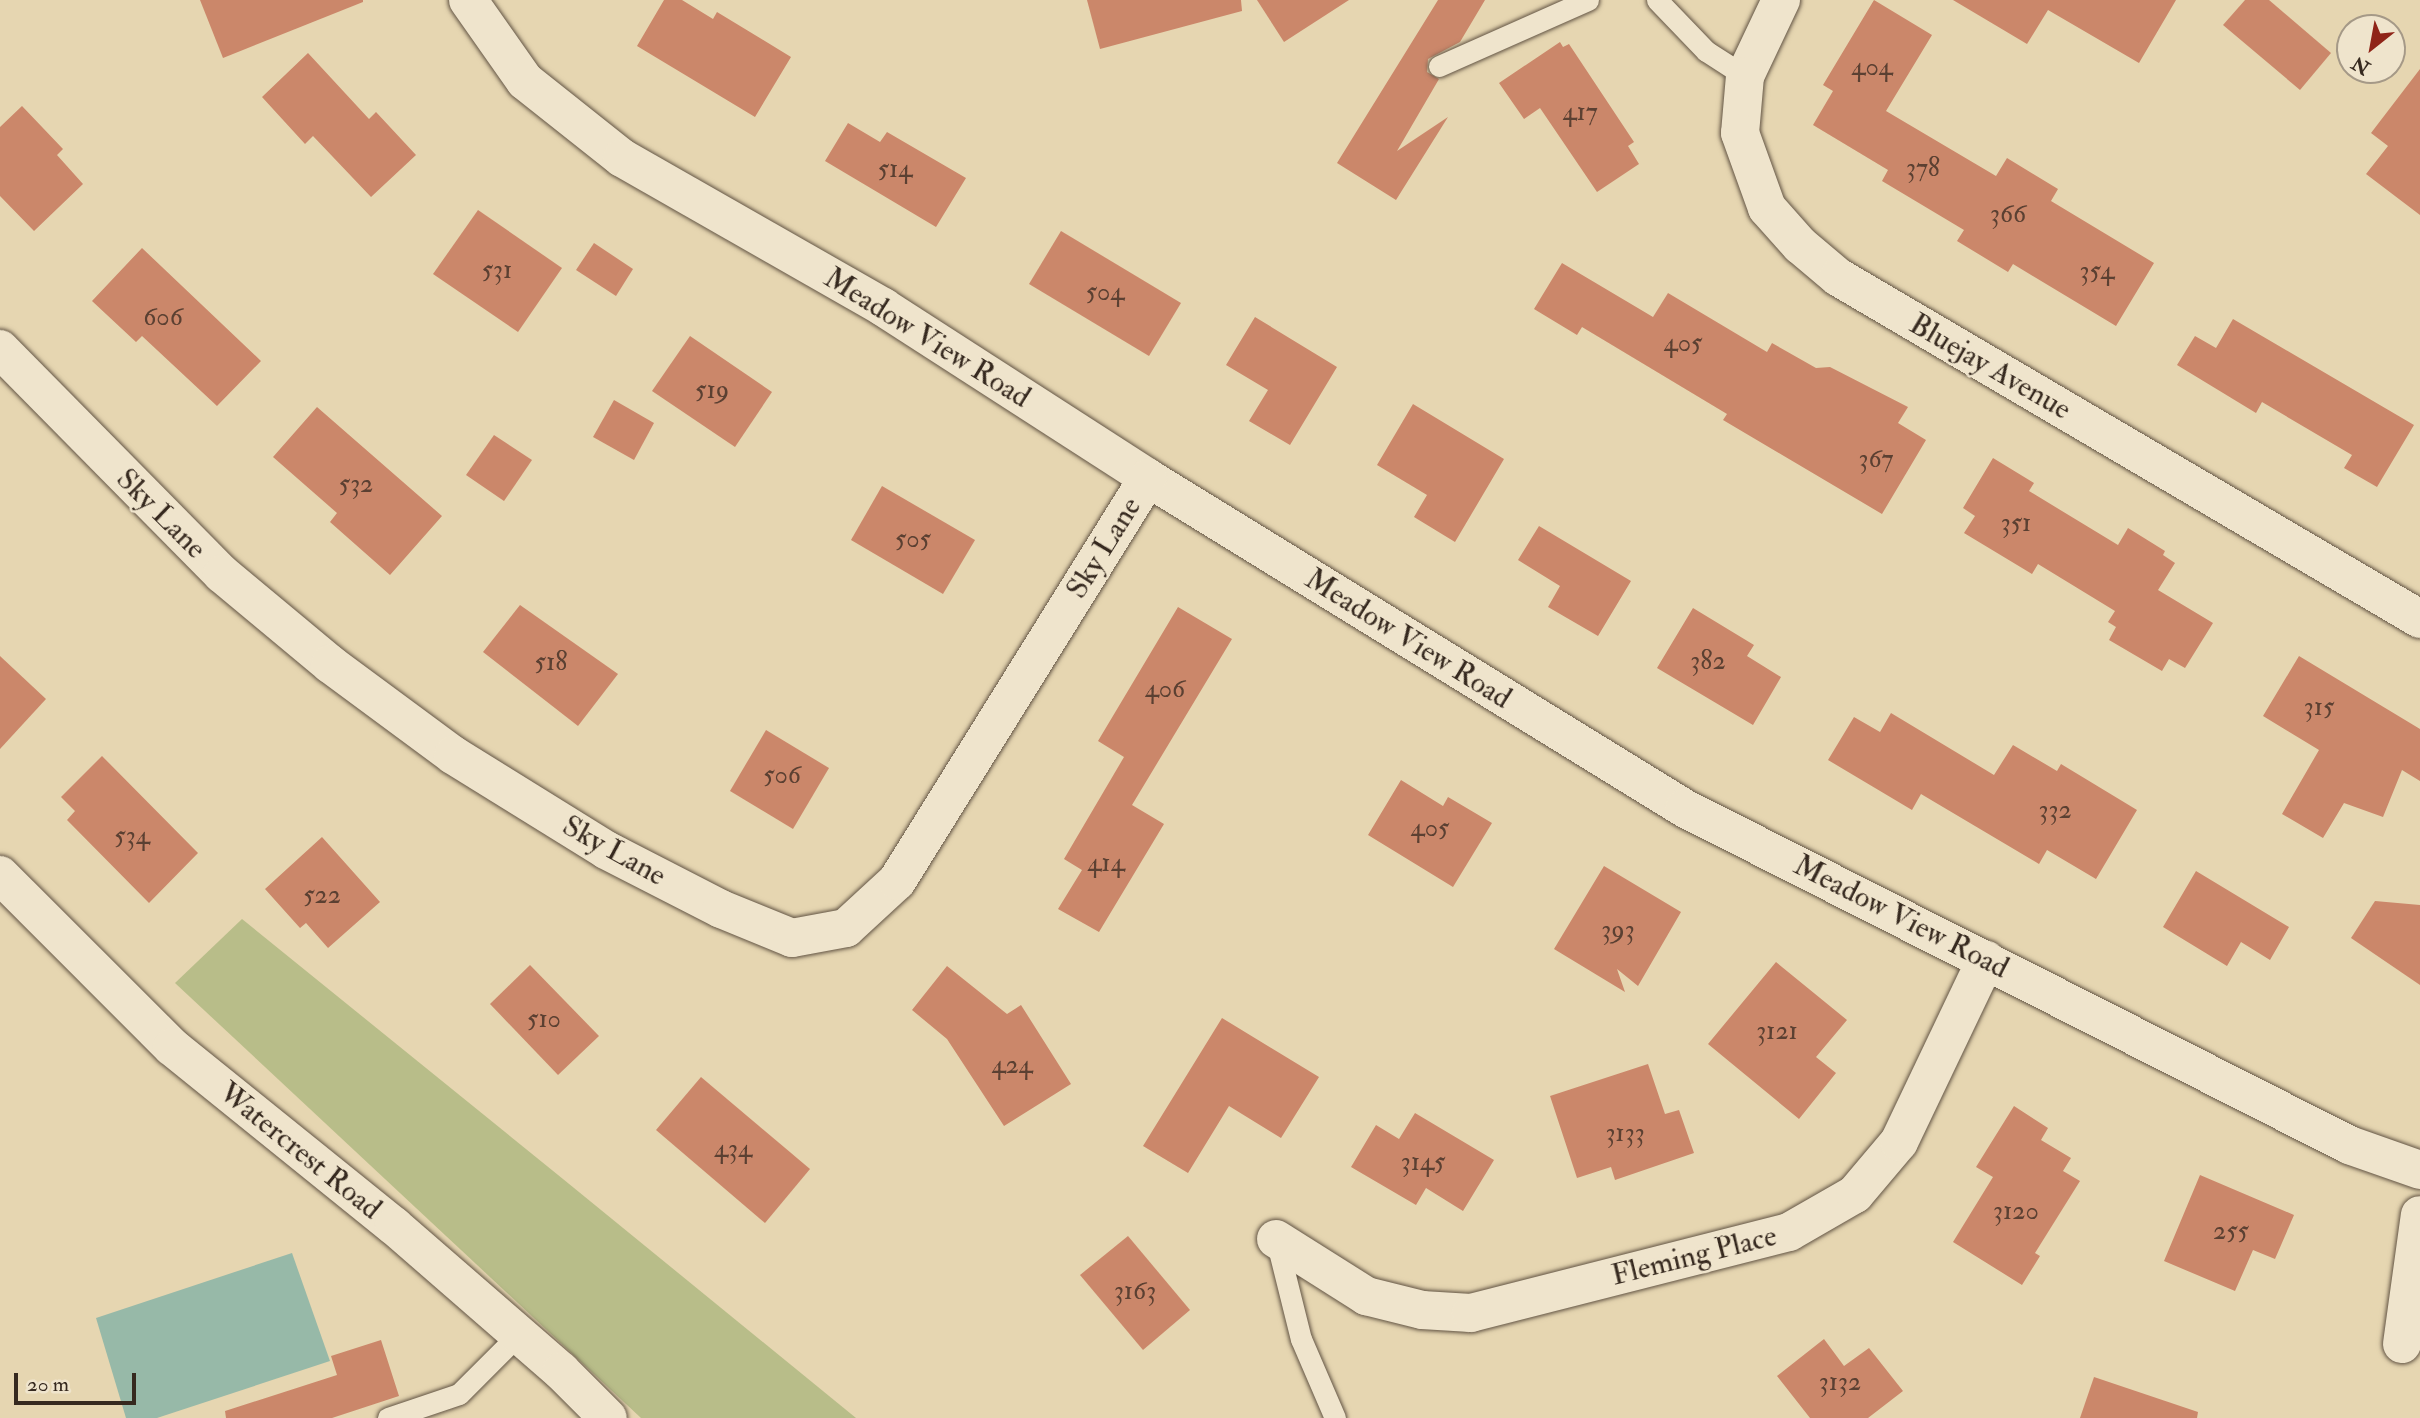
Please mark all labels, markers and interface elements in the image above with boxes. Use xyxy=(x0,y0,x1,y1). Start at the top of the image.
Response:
north arrow xyxy=(2336,14,2406,84)
text: N xyxy=(2348,51,2375,80)
house number: 404 xyxy=(1851,52,1893,84)
house number: 417 xyxy=(1562,97,1598,129)
house number: 378 xyxy=(1906,153,1940,185)
house number: 514 xyxy=(878,154,912,186)
house number: 366 xyxy=(1990,199,2026,231)
house number: 531 xyxy=(482,255,512,287)
house number: 354 xyxy=(2080,256,2114,288)
street label: Meadow View Road xyxy=(817,260,1037,416)
house number: 504 xyxy=(1086,277,1124,309)
house number: 606 xyxy=(143,302,183,334)
street label: Bluejay Avenue xyxy=(1903,306,2077,428)
house number: 405 xyxy=(1664,328,1702,360)
house number: 519 xyxy=(695,375,729,407)
house number: 367 xyxy=(1858,444,1894,476)
street label: Sky Lane xyxy=(108,461,214,567)
house number: 532 xyxy=(339,469,373,501)
street label: Sky Lane xyxy=(1059,491,1149,605)
house number: 351 xyxy=(2001,508,2031,540)
house number: 505 xyxy=(895,524,931,556)
street label: Meadow View Road xyxy=(1298,561,1518,717)
house number: 382 xyxy=(1690,646,1726,678)
house number: 518 xyxy=(535,647,567,679)
house number: 406 xyxy=(1145,674,1185,706)
house number: 315 xyxy=(2304,692,2334,724)
house number: 506 xyxy=(763,760,801,792)
house number: 332 xyxy=(2038,795,2072,827)
street label: Sky Lane xyxy=(556,808,672,894)
house number: 405 xyxy=(1411,813,1449,845)
house number: 534 xyxy=(114,821,150,853)
street label: Meadow View Road xyxy=(1788,847,2014,987)
house number: 414 xyxy=(1087,848,1125,880)
house number: 522 xyxy=(303,880,341,912)
house number: 393 xyxy=(1601,915,1635,947)
house number: 510 xyxy=(527,1004,561,1036)
house number: 3121 xyxy=(1756,1016,1798,1048)
house number: 424 xyxy=(991,1050,1033,1082)
street label: Watercrest Road xyxy=(212,1075,388,1227)
house number: 3133 xyxy=(1605,1118,1645,1150)
house number: 434 xyxy=(714,1134,752,1166)
house number: 3145 xyxy=(1401,1147,1445,1179)
house number: 3120 xyxy=(1993,1196,2039,1228)
house number: 255 xyxy=(2213,1216,2249,1248)
street label: Fleming Place xyxy=(1608,1218,1780,1294)
house number: 3163 xyxy=(1114,1276,1156,1308)
scale bar xyxy=(18,1358,140,1402)
house number: 3132 xyxy=(1819,1367,1861,1399)
text: 20 m xyxy=(27,1371,69,1398)

